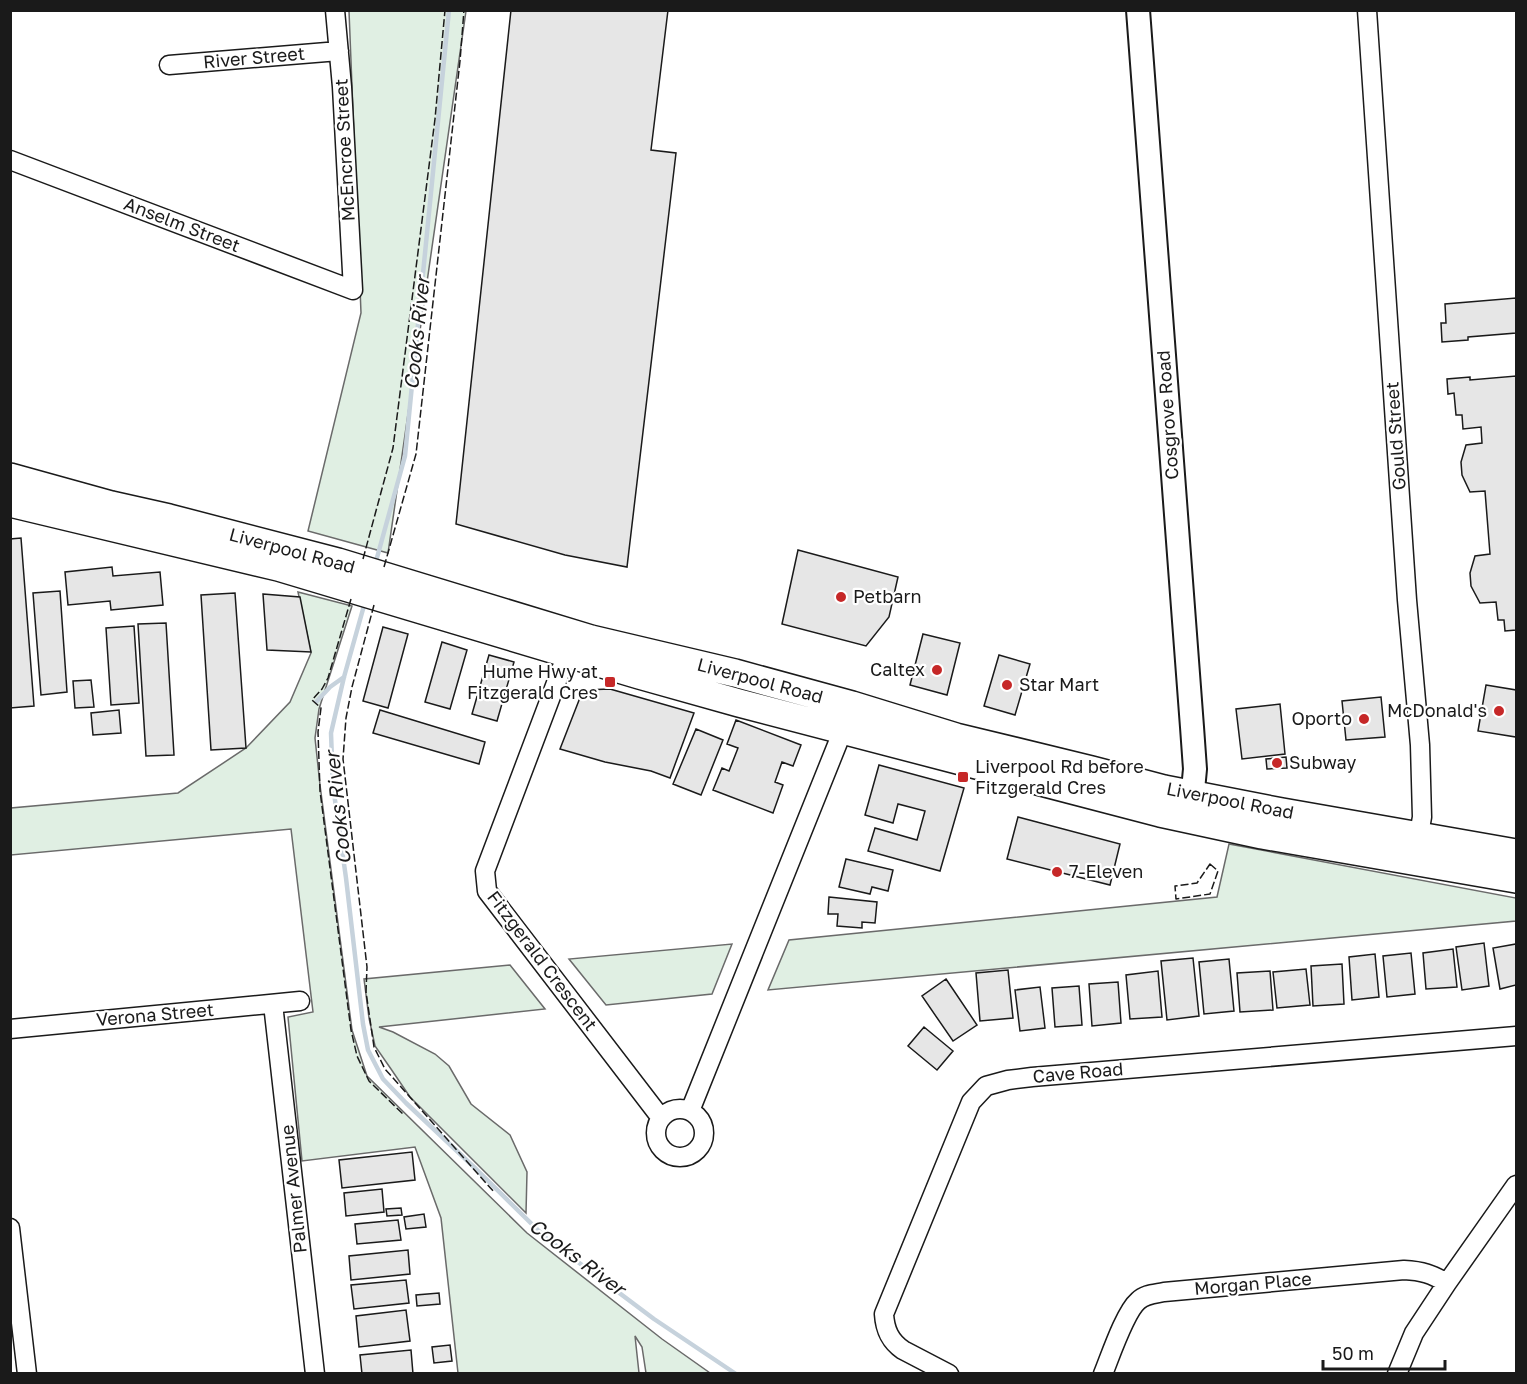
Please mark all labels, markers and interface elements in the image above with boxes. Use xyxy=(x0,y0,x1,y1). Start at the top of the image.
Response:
street label: River Street xyxy=(202,42,306,72)
street label: McEncroe Street xyxy=(329,78,359,222)
street label: Anselm Street xyxy=(121,192,244,256)
water label: Cooks River xyxy=(398,272,434,391)
street label: Cosgrove Road xyxy=(1152,350,1182,481)
street label: Gould Street xyxy=(1380,381,1410,491)
street label: Liverpool Road xyxy=(227,523,358,577)
place label: Petbarn xyxy=(853,585,922,607)
marker: Petbarn xyxy=(834,590,848,604)
street label: Liverpool Road xyxy=(695,653,826,707)
place label: Caltex xyxy=(870,658,925,680)
place label: Hume Hwy at Fitzgerald Cres xyxy=(467,660,598,703)
marker: Caltex xyxy=(930,663,944,677)
place label: Star Mart xyxy=(1019,673,1099,695)
marker: Hume Hwy at Fitzgerald Cres xyxy=(603,675,617,689)
marker: Star Mart xyxy=(1000,678,1014,692)
place label: McDonald's xyxy=(1387,699,1487,721)
marker: McDonald's xyxy=(1492,704,1506,718)
place label: Oporto xyxy=(1291,707,1352,729)
marker: Oporto xyxy=(1357,712,1371,726)
water label: Cooks River xyxy=(319,747,355,866)
place label: Subway xyxy=(1289,751,1356,773)
place label: Liverpool Rd before Fitzgerald Cres xyxy=(975,755,1144,798)
marker: Subway xyxy=(1270,756,1284,770)
marker: Liverpool Rd before Fitzgerald Cres xyxy=(956,770,970,784)
street label: Liverpool Road xyxy=(1165,777,1296,823)
place label: 7-Eleven xyxy=(1069,860,1143,882)
marker: 7-Eleven xyxy=(1050,865,1064,879)
street label: Fitzgerald Crescent xyxy=(483,886,603,1035)
street label: Verona Street xyxy=(95,998,215,1030)
street label: Cave Road xyxy=(1032,1057,1124,1087)
street label: Palmer Avenue xyxy=(275,1124,311,1254)
water label: Cooks River xyxy=(525,1212,633,1302)
street label: Morgan Place xyxy=(1193,1267,1313,1299)
scale bar xyxy=(1323,1333,1444,1371)
text: 50 m xyxy=(1332,1342,1374,1364)

